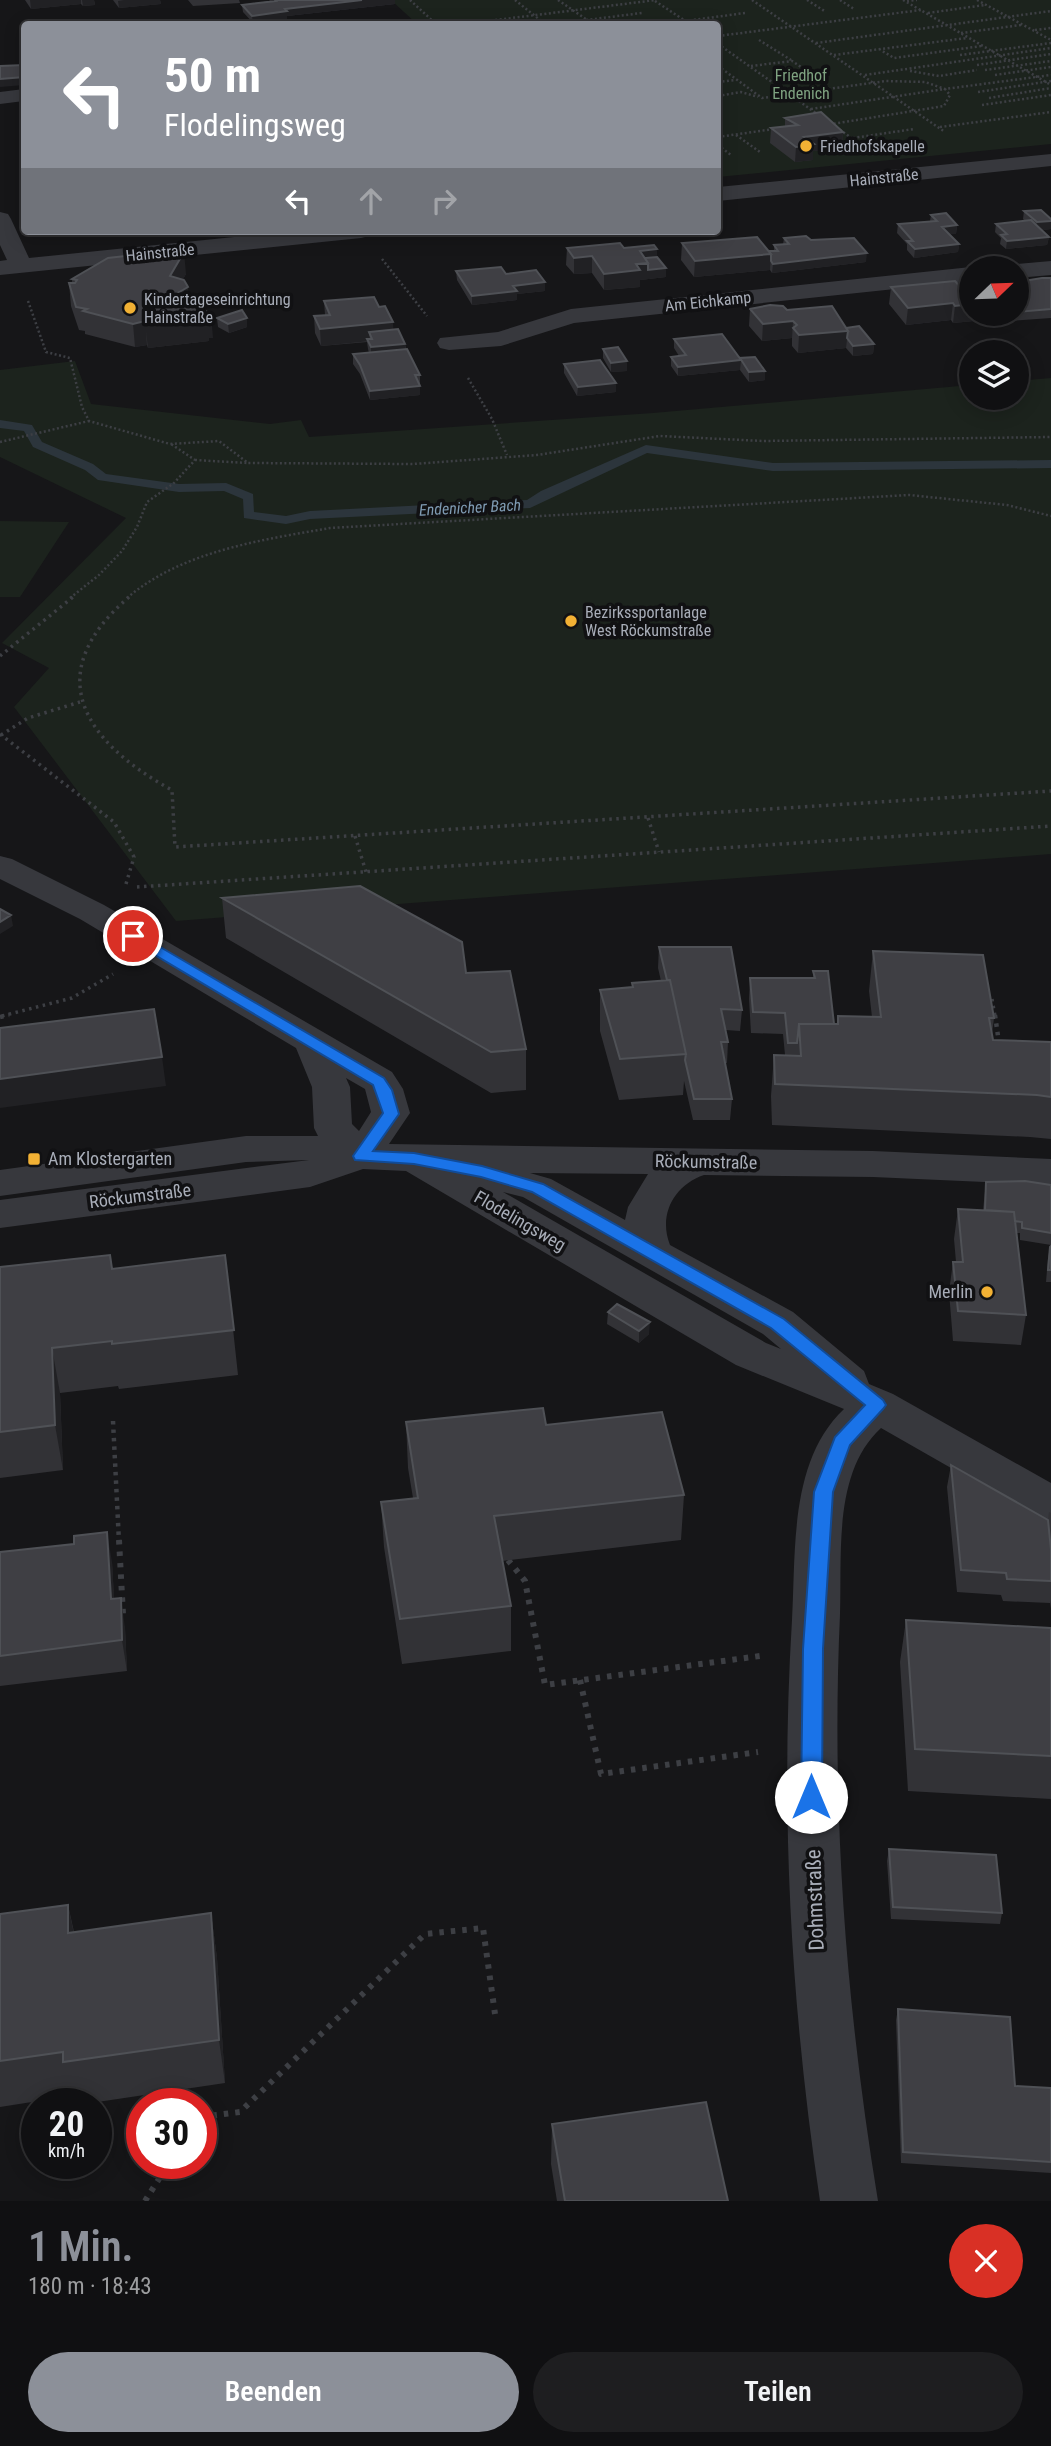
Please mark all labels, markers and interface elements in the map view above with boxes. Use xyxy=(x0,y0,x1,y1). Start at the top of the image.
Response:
text: 50 m xyxy=(164,47,261,104)
icon: left xyxy=(49,49,140,140)
park label: Friedhof Endenich xyxy=(772,66,830,103)
text: Flodelingsweg xyxy=(164,106,346,144)
place label: Friedhofskapelle xyxy=(820,137,925,156)
marker: Friedhofskapelle xyxy=(798,138,814,154)
street label: Hainstraße xyxy=(849,164,919,191)
icon: left xyxy=(279,182,317,220)
icon: ahead xyxy=(352,182,390,220)
icon: right xyxy=(425,182,463,220)
street label: Hainstraße xyxy=(125,239,195,266)
north arrow xyxy=(959,256,1029,326)
map controls xyxy=(959,256,1029,410)
street label: Am Eichkamp xyxy=(664,288,752,315)
place label: Kindertageseinrichtung Hainstraße xyxy=(144,290,291,327)
marker: Kindertageseinrichtung Hainstraße xyxy=(122,300,138,316)
button: layers xyxy=(959,340,1029,410)
water label: Endenicher Bach xyxy=(419,495,522,520)
place label: Bezirkssportanlage West Röckumstraße xyxy=(585,603,711,640)
marker: Bezirkssportanlage West Röckumstraße xyxy=(563,613,579,629)
pin xyxy=(103,906,163,966)
icon: arrive xyxy=(114,917,152,955)
place label: Am Klostergarten xyxy=(48,1148,172,1169)
street label: Röckumstraße xyxy=(655,1150,757,1173)
marker: Am Klostergarten xyxy=(26,1151,42,1167)
street label: Röckumstraße xyxy=(88,1179,192,1212)
street label: Flodelingsweg xyxy=(471,1186,570,1255)
place label: Merlin xyxy=(929,1281,973,1302)
marker: Merlin xyxy=(979,1284,995,1300)
position arrow xyxy=(774,1760,848,1834)
street label: Dohmstraße xyxy=(801,1849,829,1951)
speed limit sign: 30 xyxy=(126,2088,217,2179)
text: 20 xyxy=(49,2104,84,2145)
text: km/h xyxy=(48,2140,85,2161)
text: 1 Min. xyxy=(28,2222,134,2271)
button: close xyxy=(949,2224,1023,2298)
text: 180 m · 18:43 xyxy=(28,2273,152,2300)
button: Beenden xyxy=(28,2352,519,2432)
button: Teilen xyxy=(533,2352,1023,2432)

